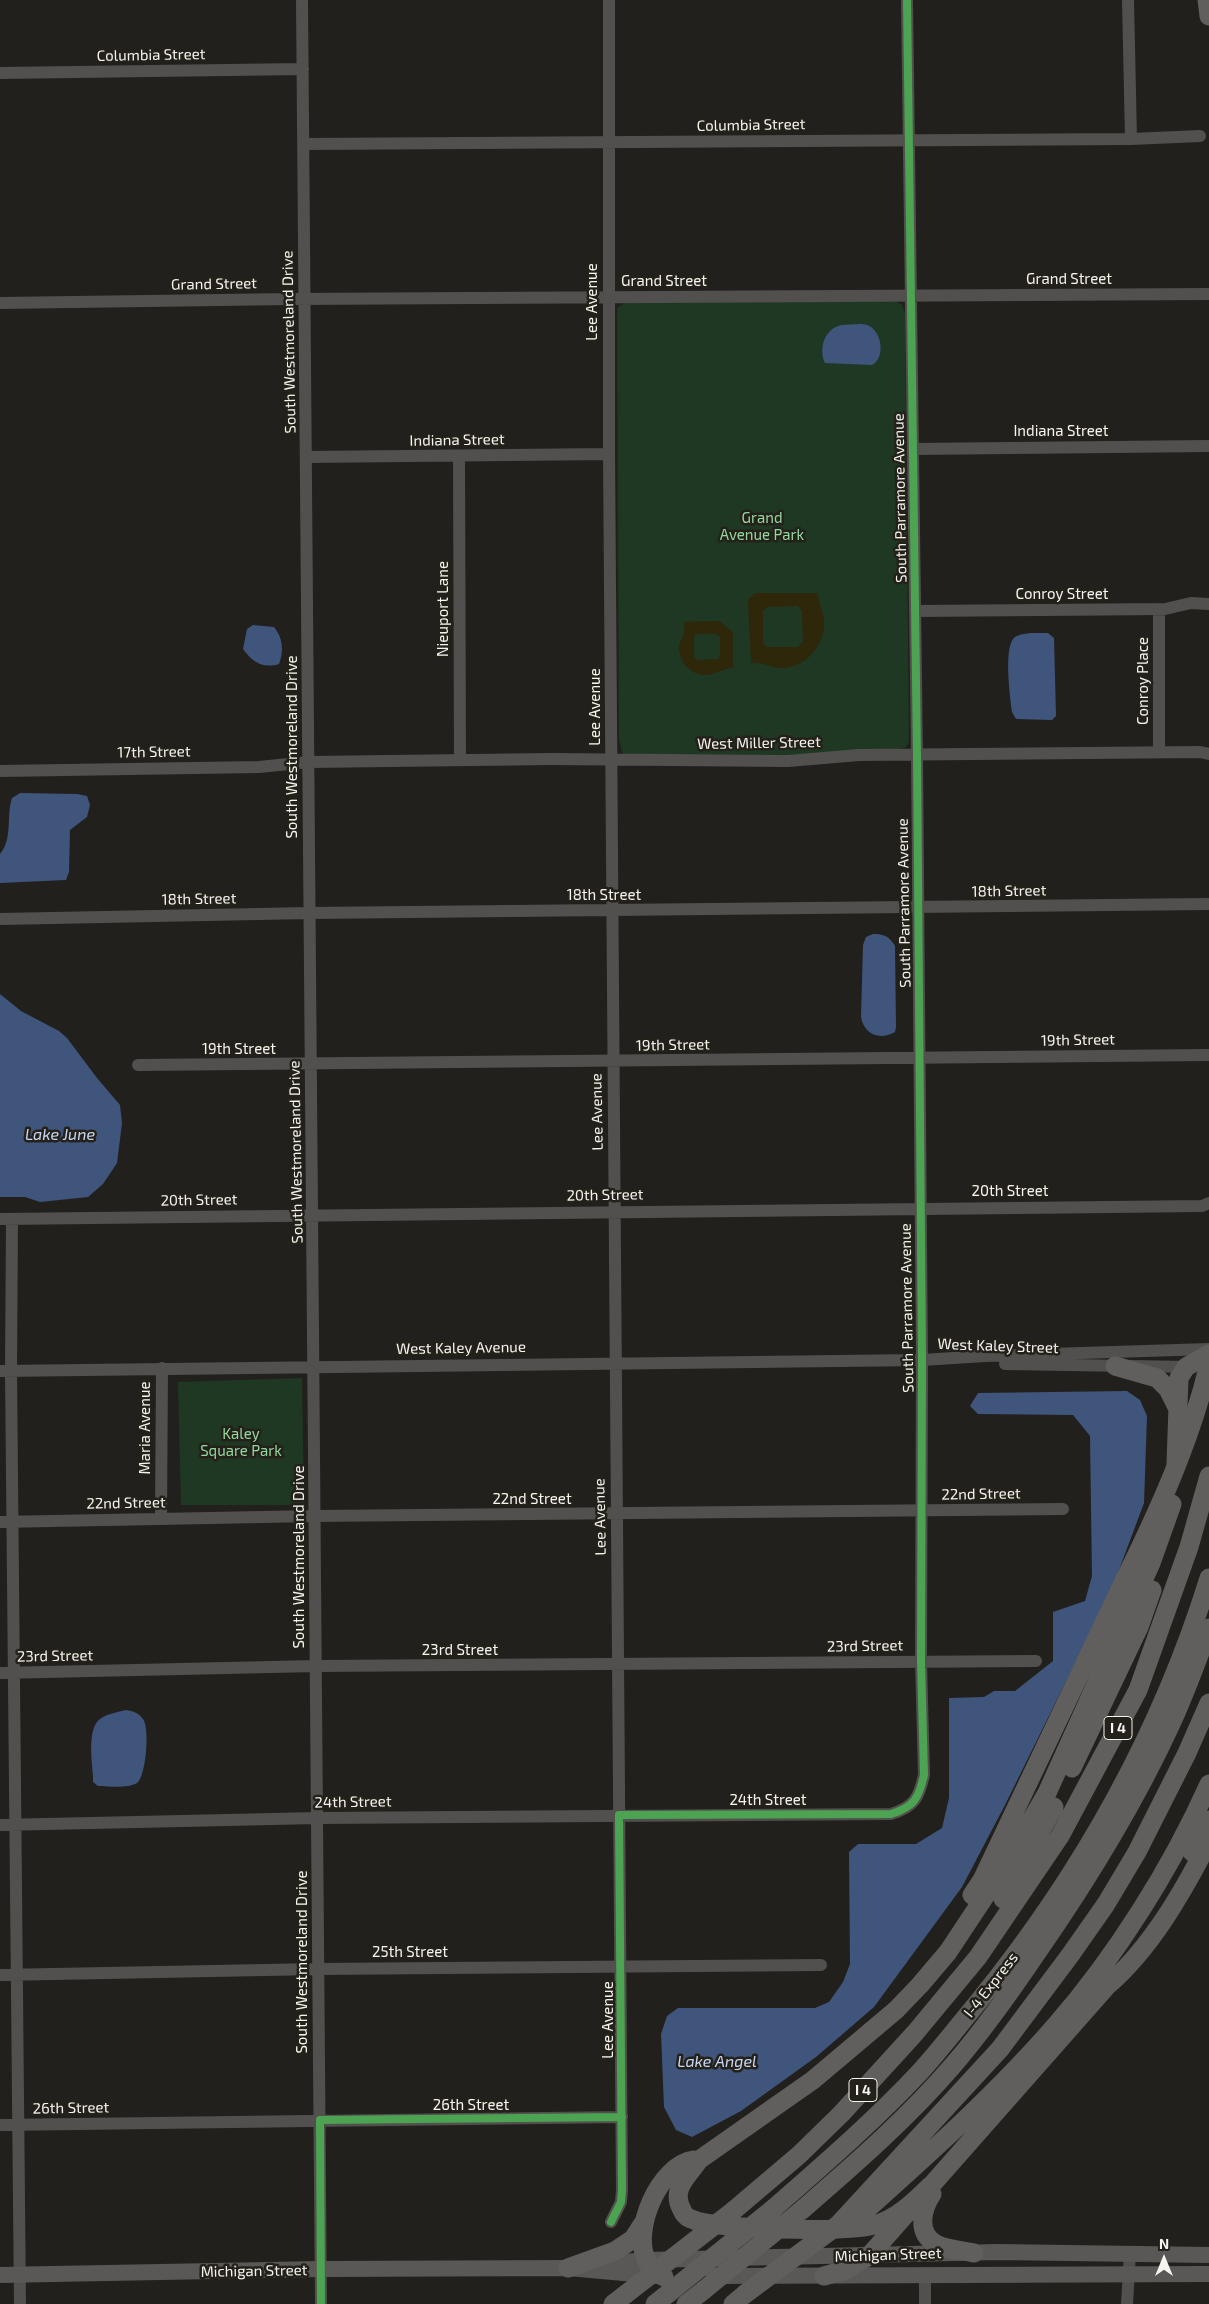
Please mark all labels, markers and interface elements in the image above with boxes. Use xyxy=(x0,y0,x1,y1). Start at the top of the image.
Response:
street label: Columbia Street xyxy=(96,45,206,65)
street label: Columbia Street xyxy=(696,115,806,135)
street label: South Westmoreland Drive xyxy=(278,250,300,434)
street label: Lee Avenue xyxy=(583,263,601,341)
street label: Grand Street xyxy=(1026,270,1112,288)
street label: Grand Street xyxy=(621,272,707,290)
street label: Grand Street xyxy=(171,274,257,294)
street label: South Parramore Avenue xyxy=(890,413,910,583)
street label: Indiana Street xyxy=(1013,422,1109,440)
street label: Indiana Street xyxy=(409,430,505,450)
park label: Grand Avenue Park xyxy=(720,509,804,544)
street label: Nieuport Lane xyxy=(434,561,452,657)
street label: Conroy Street xyxy=(1016,585,1108,603)
street label: Conroy Place xyxy=(1134,637,1152,725)
street label: South Westmoreland Drive xyxy=(283,655,301,839)
street label: Lee Avenue xyxy=(586,668,604,746)
street label: West Miller Street xyxy=(697,733,821,753)
street label: 17th Street xyxy=(117,742,191,762)
street label: South Parramore Avenue xyxy=(894,818,914,988)
street label: 18th Street xyxy=(972,881,1046,901)
street label: 18th Street xyxy=(567,886,641,904)
street label: 18th Street xyxy=(162,889,236,909)
street label: 19th Street xyxy=(1041,1030,1115,1050)
street label: 19th Street xyxy=(636,1035,710,1055)
street label: 19th Street xyxy=(202,1040,276,1058)
street label: South Westmoreland Drive xyxy=(285,1060,307,1244)
street label: Lee Avenue xyxy=(587,1073,607,1151)
water label: Lake June xyxy=(25,1125,95,1145)
street label: 20th Street xyxy=(972,1182,1048,1200)
street label: 20th Street xyxy=(566,1185,644,1205)
street label: 20th Street xyxy=(160,1190,238,1210)
street label: South Parramore Avenue xyxy=(897,1223,917,1393)
street label: West Kaley Street xyxy=(937,1335,1059,1357)
street label: West Kaley Avenue xyxy=(396,1338,526,1358)
street label: Maria Avenue xyxy=(136,1382,154,1474)
park label: Kaley Square Park xyxy=(200,1425,282,1460)
street label: South Westmoreland Drive xyxy=(290,1465,308,1649)
street label: Lee Avenue xyxy=(590,1478,610,1556)
street label: 22nd Street xyxy=(941,1484,1021,1504)
street label: 22nd Street xyxy=(492,1490,572,1508)
street label: 22nd Street xyxy=(86,1493,166,1513)
street label: 23rd Street xyxy=(827,1636,903,1656)
street label: 23rd Street xyxy=(422,1641,498,1659)
street label: 23rd Street xyxy=(17,1646,93,1666)
road number: I 4 xyxy=(1104,1716,1132,1740)
street label: 24th Street xyxy=(729,1791,807,1809)
street label: 24th Street xyxy=(314,1792,392,1812)
street label: South Westmoreland Drive xyxy=(293,1870,311,2054)
street label: 25th Street xyxy=(372,1943,448,1961)
street label: I-4 Express xyxy=(960,1949,1022,2021)
street label: Lee Avenue xyxy=(599,1981,617,2059)
water label: Lake Angel xyxy=(677,2052,757,2072)
road number: I 4 xyxy=(849,2078,877,2102)
street label: 26th Street xyxy=(433,2096,509,2114)
street label: 26th Street xyxy=(33,2098,109,2118)
north arrow xyxy=(1139,2234,1189,2284)
text: N xyxy=(1159,2235,1169,2252)
street label: Michigan Street xyxy=(834,2244,942,2266)
street label: Michigan Street xyxy=(200,2261,308,2281)

